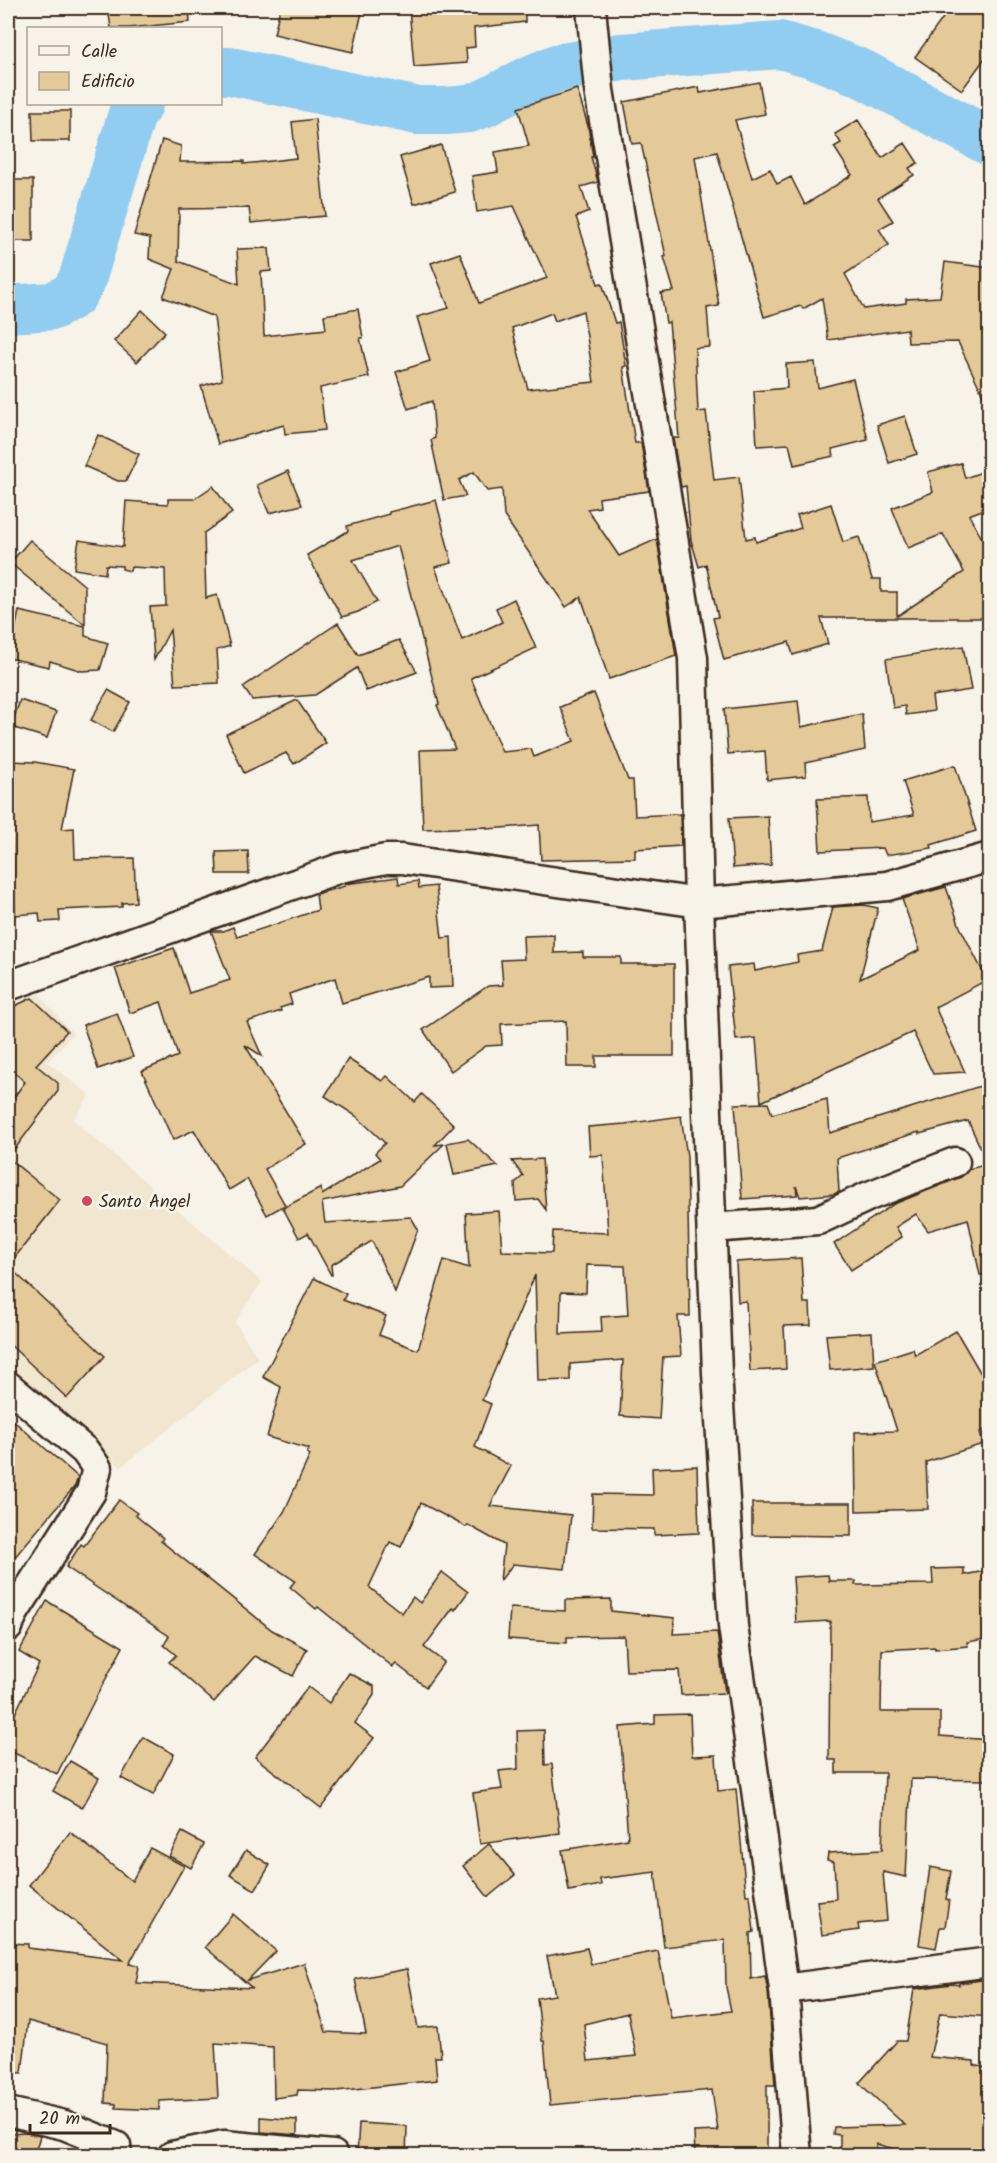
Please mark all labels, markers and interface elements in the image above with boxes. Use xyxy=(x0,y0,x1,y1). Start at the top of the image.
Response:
legend xyxy=(27,27,222,105)
text: Calle xyxy=(81,38,117,67)
text: Edificio xyxy=(81,68,135,97)
place label: Santo Angel xyxy=(99,1188,191,1217)
marker: Santo Angel xyxy=(80,1194,94,1208)
scale bar xyxy=(30,2097,110,2135)
text: 20 m xyxy=(39,2105,80,2134)

